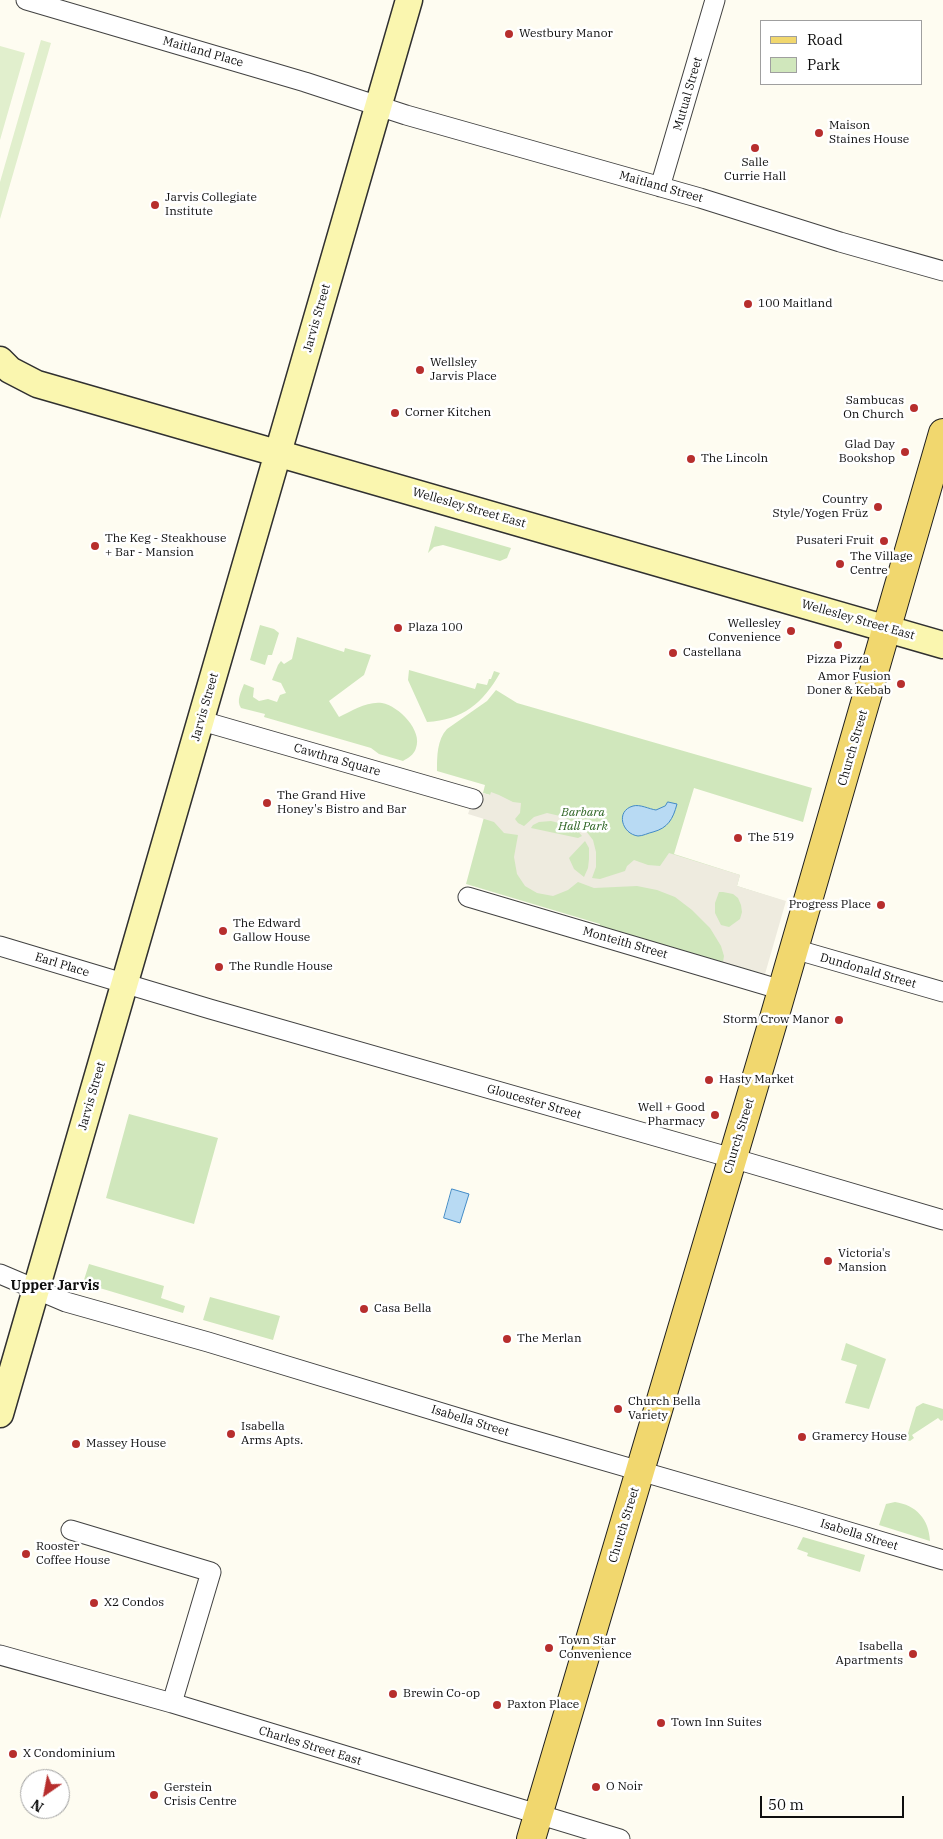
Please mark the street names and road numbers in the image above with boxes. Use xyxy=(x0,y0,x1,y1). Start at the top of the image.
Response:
street label: Maitland Place xyxy=(161,34,245,70)
street label: Mutual Street xyxy=(671,55,705,133)
street label: Maitland Street xyxy=(617,168,705,206)
street label: Jarvis Street xyxy=(300,282,334,354)
street label: Wellesley Street East xyxy=(411,485,527,531)
street label: Wellesley Street East xyxy=(800,597,916,643)
street label: Jarvis Street xyxy=(188,671,222,743)
street label: Church Street xyxy=(835,708,871,788)
street label: Cawthra Square xyxy=(292,741,382,779)
street label: Monteith Street xyxy=(581,924,669,962)
street label: Earl Place xyxy=(33,950,91,980)
street label: Dundonald Street xyxy=(818,950,918,992)
street label: Jarvis Street xyxy=(75,1060,109,1132)
street label: Gloucester Street xyxy=(485,1082,583,1122)
street label: Church Street xyxy=(721,1097,757,1175)
street label: Isabella Street xyxy=(429,1402,511,1440)
street label: Church Street xyxy=(606,1486,642,1564)
street label: Isabella Street xyxy=(818,1516,900,1554)
street label: Charles Street East xyxy=(257,1724,363,1768)

